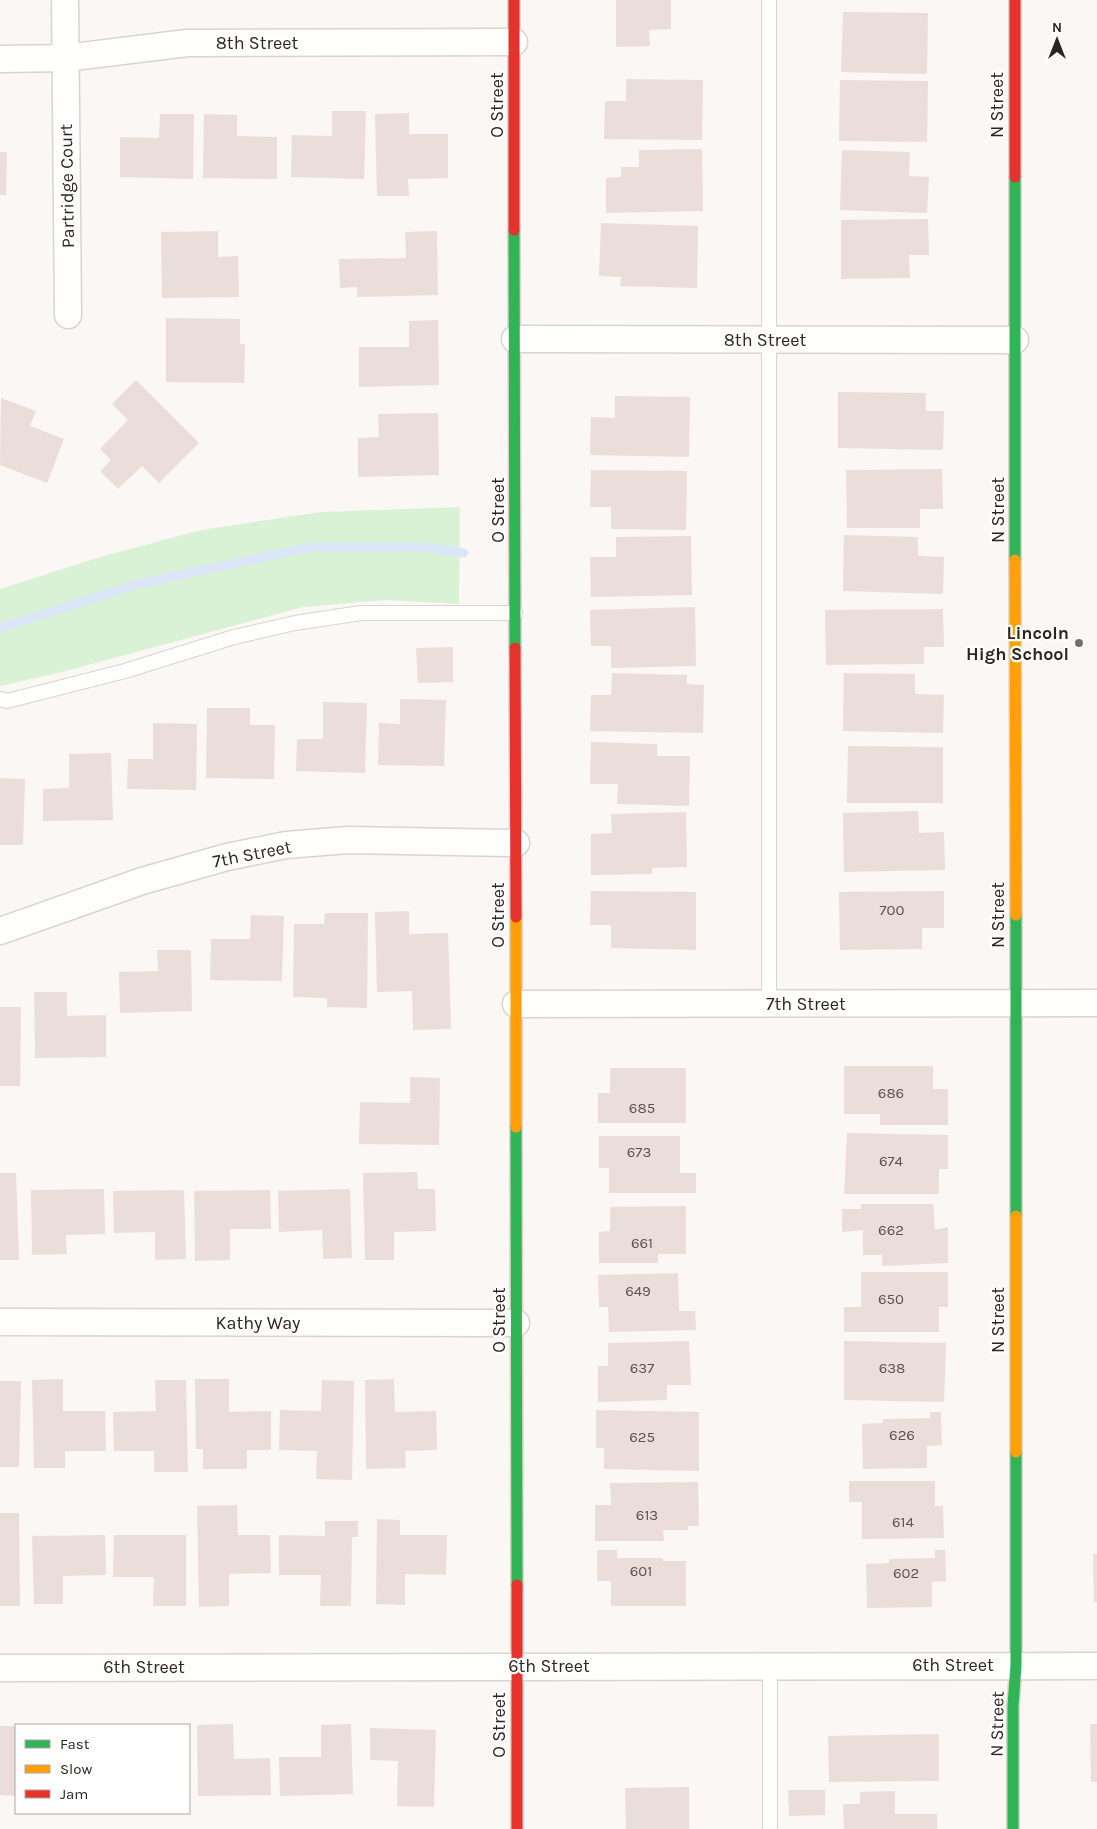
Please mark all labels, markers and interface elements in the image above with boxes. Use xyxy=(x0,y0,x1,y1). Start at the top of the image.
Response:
north arrow xyxy=(1032,15,1082,65)
text: N xyxy=(1052,19,1062,36)
street label: 8th Street xyxy=(216,32,298,54)
street label: O Street xyxy=(486,72,508,138)
street label: N Street xyxy=(986,72,1008,138)
street label: Partridge Court xyxy=(55,123,79,248)
street label: 8th Street xyxy=(724,329,806,351)
street label: O Street xyxy=(487,477,509,543)
street label: N Street xyxy=(987,477,1009,543)
place label: Lincoln High School xyxy=(966,622,1069,665)
marker: Lincoln High School xyxy=(1073,637,1085,649)
street label: 7th Street xyxy=(211,836,293,872)
street label: O Street xyxy=(487,882,509,948)
street label: N Street xyxy=(987,882,1009,948)
house number: 700 xyxy=(880,901,905,919)
street label: 7th Street xyxy=(766,993,846,1015)
house number: 686 xyxy=(878,1084,904,1102)
house number: 685 xyxy=(629,1099,655,1117)
house number: 673 xyxy=(627,1143,651,1161)
house number: 674 xyxy=(879,1152,904,1170)
house number: 662 xyxy=(878,1221,904,1239)
house number: 661 xyxy=(631,1234,653,1252)
house number: 649 xyxy=(625,1282,651,1300)
street label: O Street xyxy=(488,1287,510,1353)
street label: N Street xyxy=(987,1287,1009,1353)
house number: 650 xyxy=(878,1290,904,1308)
street label: Kathy Way xyxy=(216,1312,301,1334)
house number: 637 xyxy=(630,1359,654,1377)
house number: 638 xyxy=(879,1359,905,1377)
house number: 626 xyxy=(889,1426,915,1444)
house number: 625 xyxy=(629,1428,655,1446)
house number: 613 xyxy=(636,1506,658,1524)
house number: 614 xyxy=(892,1513,915,1531)
house number: 601 xyxy=(630,1562,652,1580)
house number: 602 xyxy=(893,1564,919,1582)
street label: 6th Street xyxy=(912,1654,994,1676)
street label: 6th Street xyxy=(508,1655,590,1677)
street label: 6th Street xyxy=(103,1656,185,1678)
street label: N Street xyxy=(985,1691,1009,1757)
street label: O Street xyxy=(488,1692,510,1758)
legend xyxy=(15,1724,190,1814)
text: Fast xyxy=(60,1735,90,1753)
text: Slow xyxy=(60,1760,92,1778)
text: Jam xyxy=(60,1785,88,1803)

